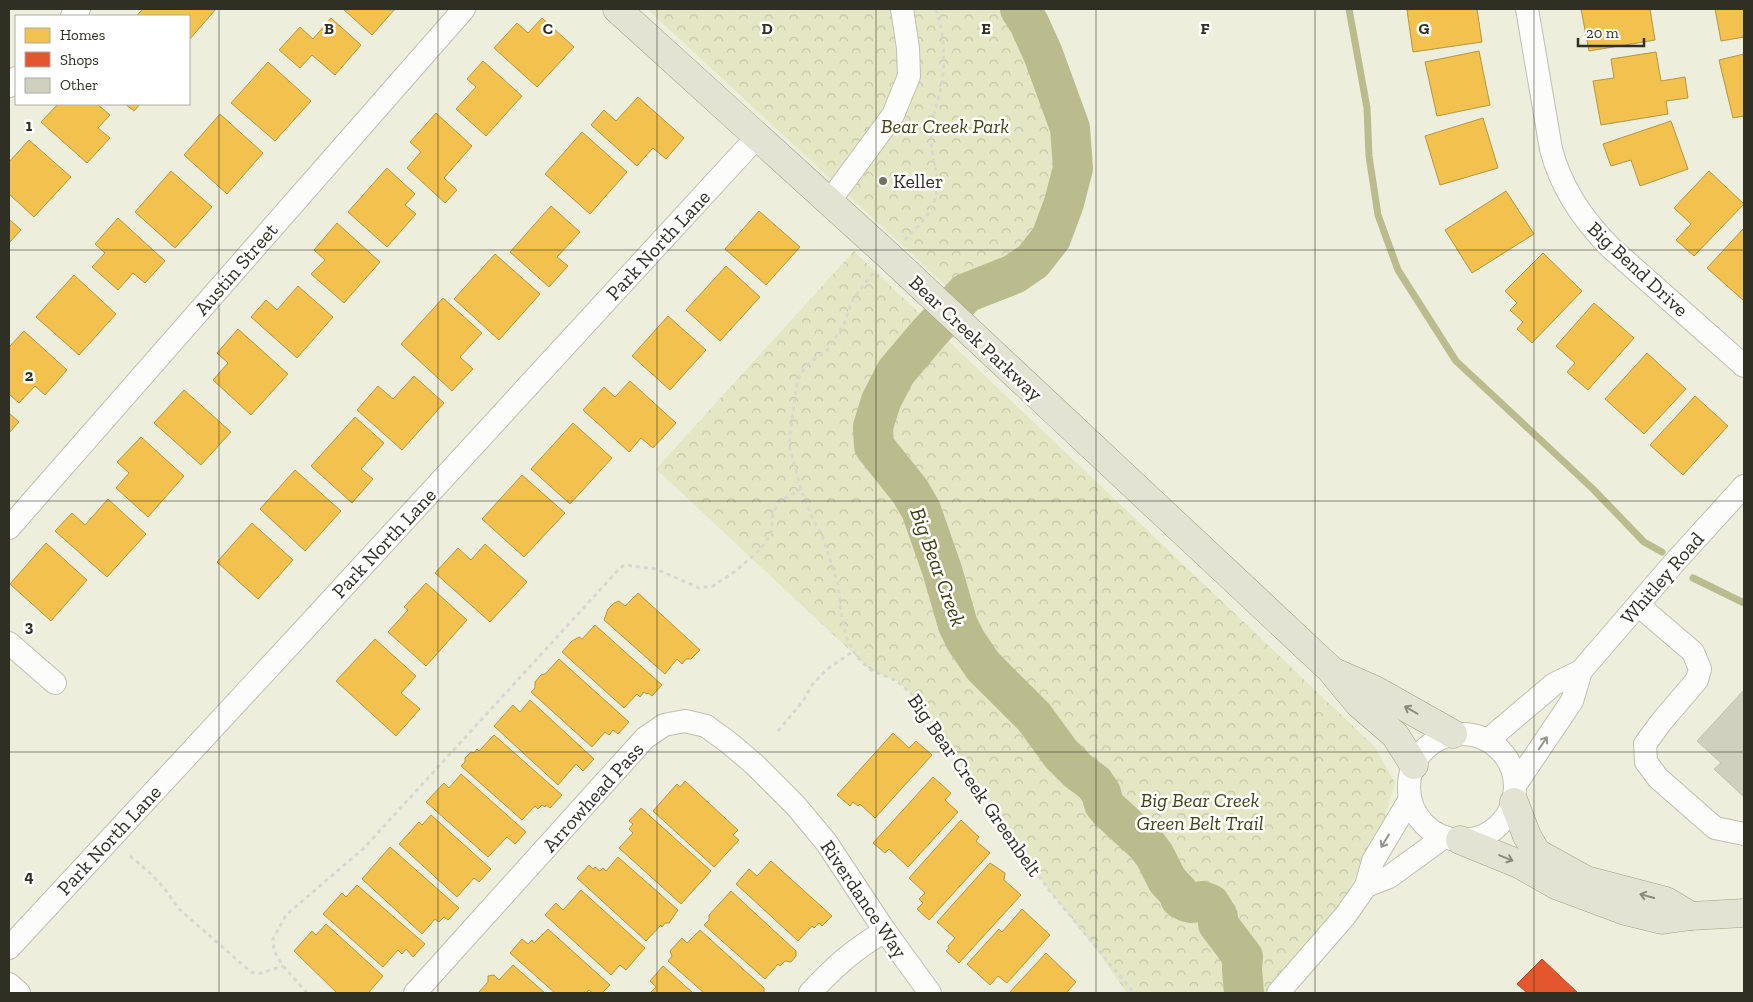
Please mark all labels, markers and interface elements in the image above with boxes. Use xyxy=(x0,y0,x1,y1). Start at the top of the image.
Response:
legend xyxy=(15,15,190,105)
scale bar xyxy=(1578,15,1644,47)
text: B xyxy=(324,19,334,38)
text: C xyxy=(543,19,553,38)
text: D xyxy=(761,19,773,38)
text: E xyxy=(981,19,991,38)
text: F xyxy=(1200,19,1210,38)
text: G xyxy=(1419,19,1430,38)
text: 20 m xyxy=(1586,24,1619,42)
text: Homes xyxy=(60,26,105,44)
text: Shops xyxy=(60,51,99,69)
text: Other xyxy=(60,76,98,94)
park label: Bear Creek Park xyxy=(881,114,1009,138)
text: 1 xyxy=(26,116,33,135)
place label: Keller xyxy=(893,169,943,193)
marker: Keller xyxy=(877,175,889,187)
street label: Park North Lane xyxy=(601,185,715,305)
street label: Big Bend Drive xyxy=(1583,216,1693,322)
street label: Austin Street xyxy=(189,218,283,320)
street label: Bear Creek Parkway xyxy=(904,270,1048,406)
text: 2 xyxy=(25,366,34,385)
street label: Park North Lane xyxy=(327,483,441,603)
water label: Big Bear Creek xyxy=(905,504,972,630)
street label: Whitley Road xyxy=(1615,527,1709,629)
text: 3 xyxy=(25,617,34,636)
street label: Big Bear Creek Greenbelt xyxy=(903,689,1047,881)
one-way arrow xyxy=(1403,705,1418,715)
street label: Arrowhead Pass xyxy=(537,737,649,857)
one-way arrow xyxy=(1538,737,1548,751)
street label: Park North Lane xyxy=(52,780,166,900)
park label: Big Bear Creek Green Belt Trail xyxy=(1136,788,1264,835)
one-way arrow xyxy=(1380,833,1390,847)
street label: Riverdance Way xyxy=(816,835,913,963)
one-way arrow xyxy=(1498,854,1513,864)
text: 4 xyxy=(24,867,34,886)
one-way arrow xyxy=(1640,891,1656,900)

